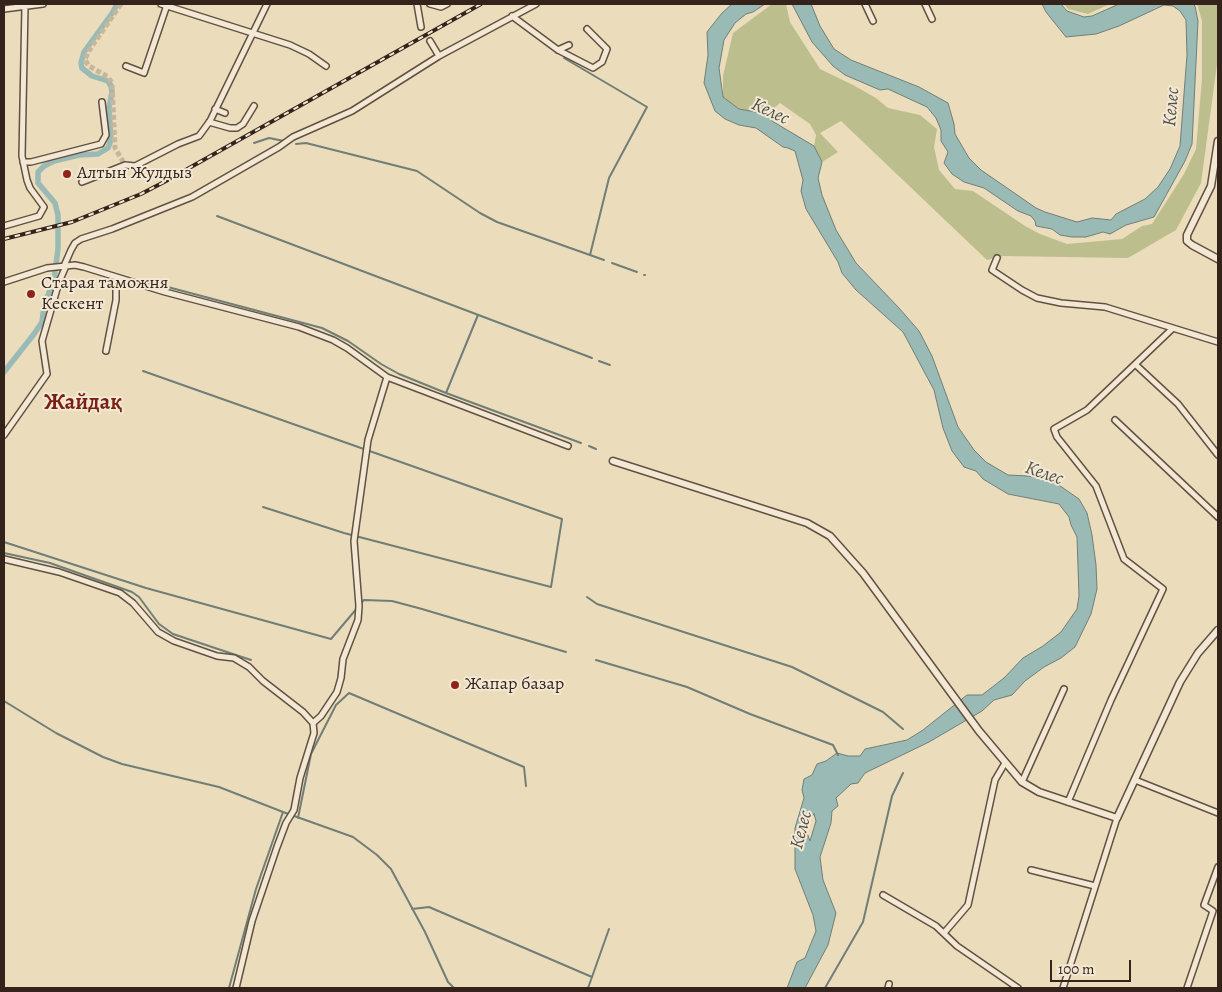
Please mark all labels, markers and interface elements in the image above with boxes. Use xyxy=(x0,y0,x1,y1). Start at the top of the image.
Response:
water label: Келес xyxy=(1159,87,1185,127)
water label: Келес xyxy=(747,93,793,131)
place label: Алтын Жулдыз xyxy=(77,163,192,185)
marker: Алтын Жулдыз xyxy=(61,168,73,180)
place label: Старая таможня Кескент xyxy=(41,273,168,316)
marker: Старая таможня Кескент xyxy=(25,288,37,300)
district label: Жайдақ xyxy=(44,391,122,417)
water label: Келес xyxy=(1022,457,1066,491)
place label: Жапар базар xyxy=(465,674,564,696)
marker: Жапар базар xyxy=(449,679,461,691)
water label: Келес xyxy=(786,808,818,852)
scale bar xyxy=(1052,950,1133,982)
text: 100 m xyxy=(1058,959,1095,979)

